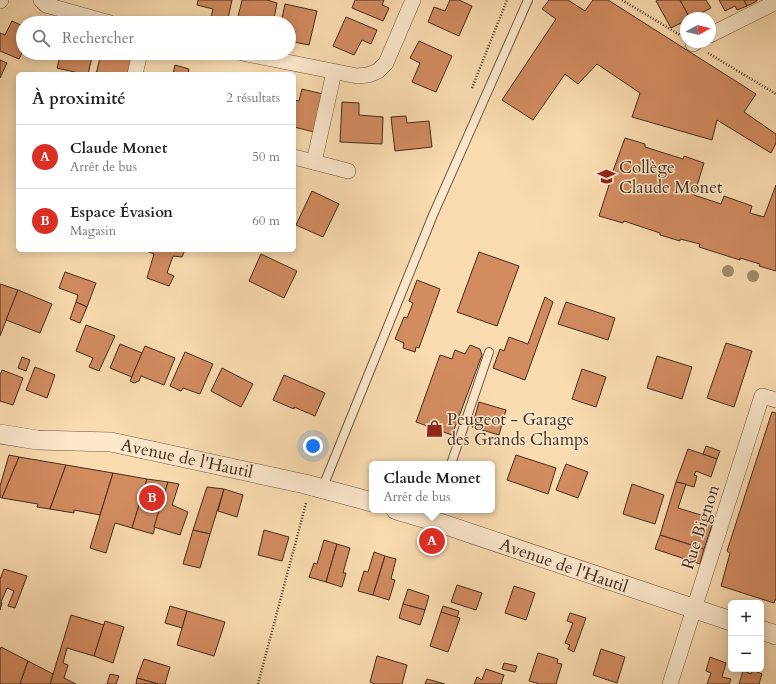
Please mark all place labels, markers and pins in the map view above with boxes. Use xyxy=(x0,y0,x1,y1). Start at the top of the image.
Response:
place label: Collège Claude Monet xyxy=(619,156,723,199)
school or university icon: Collège Claude Monet xyxy=(596,167,616,187)
place label: Peugeot - Garage des Grands Champs xyxy=(447,408,589,451)
shop icon: Peugeot - Garage des Grands Champs xyxy=(424,419,444,439)
pin: B xyxy=(139,483,165,513)
pin: A xyxy=(419,526,445,556)

